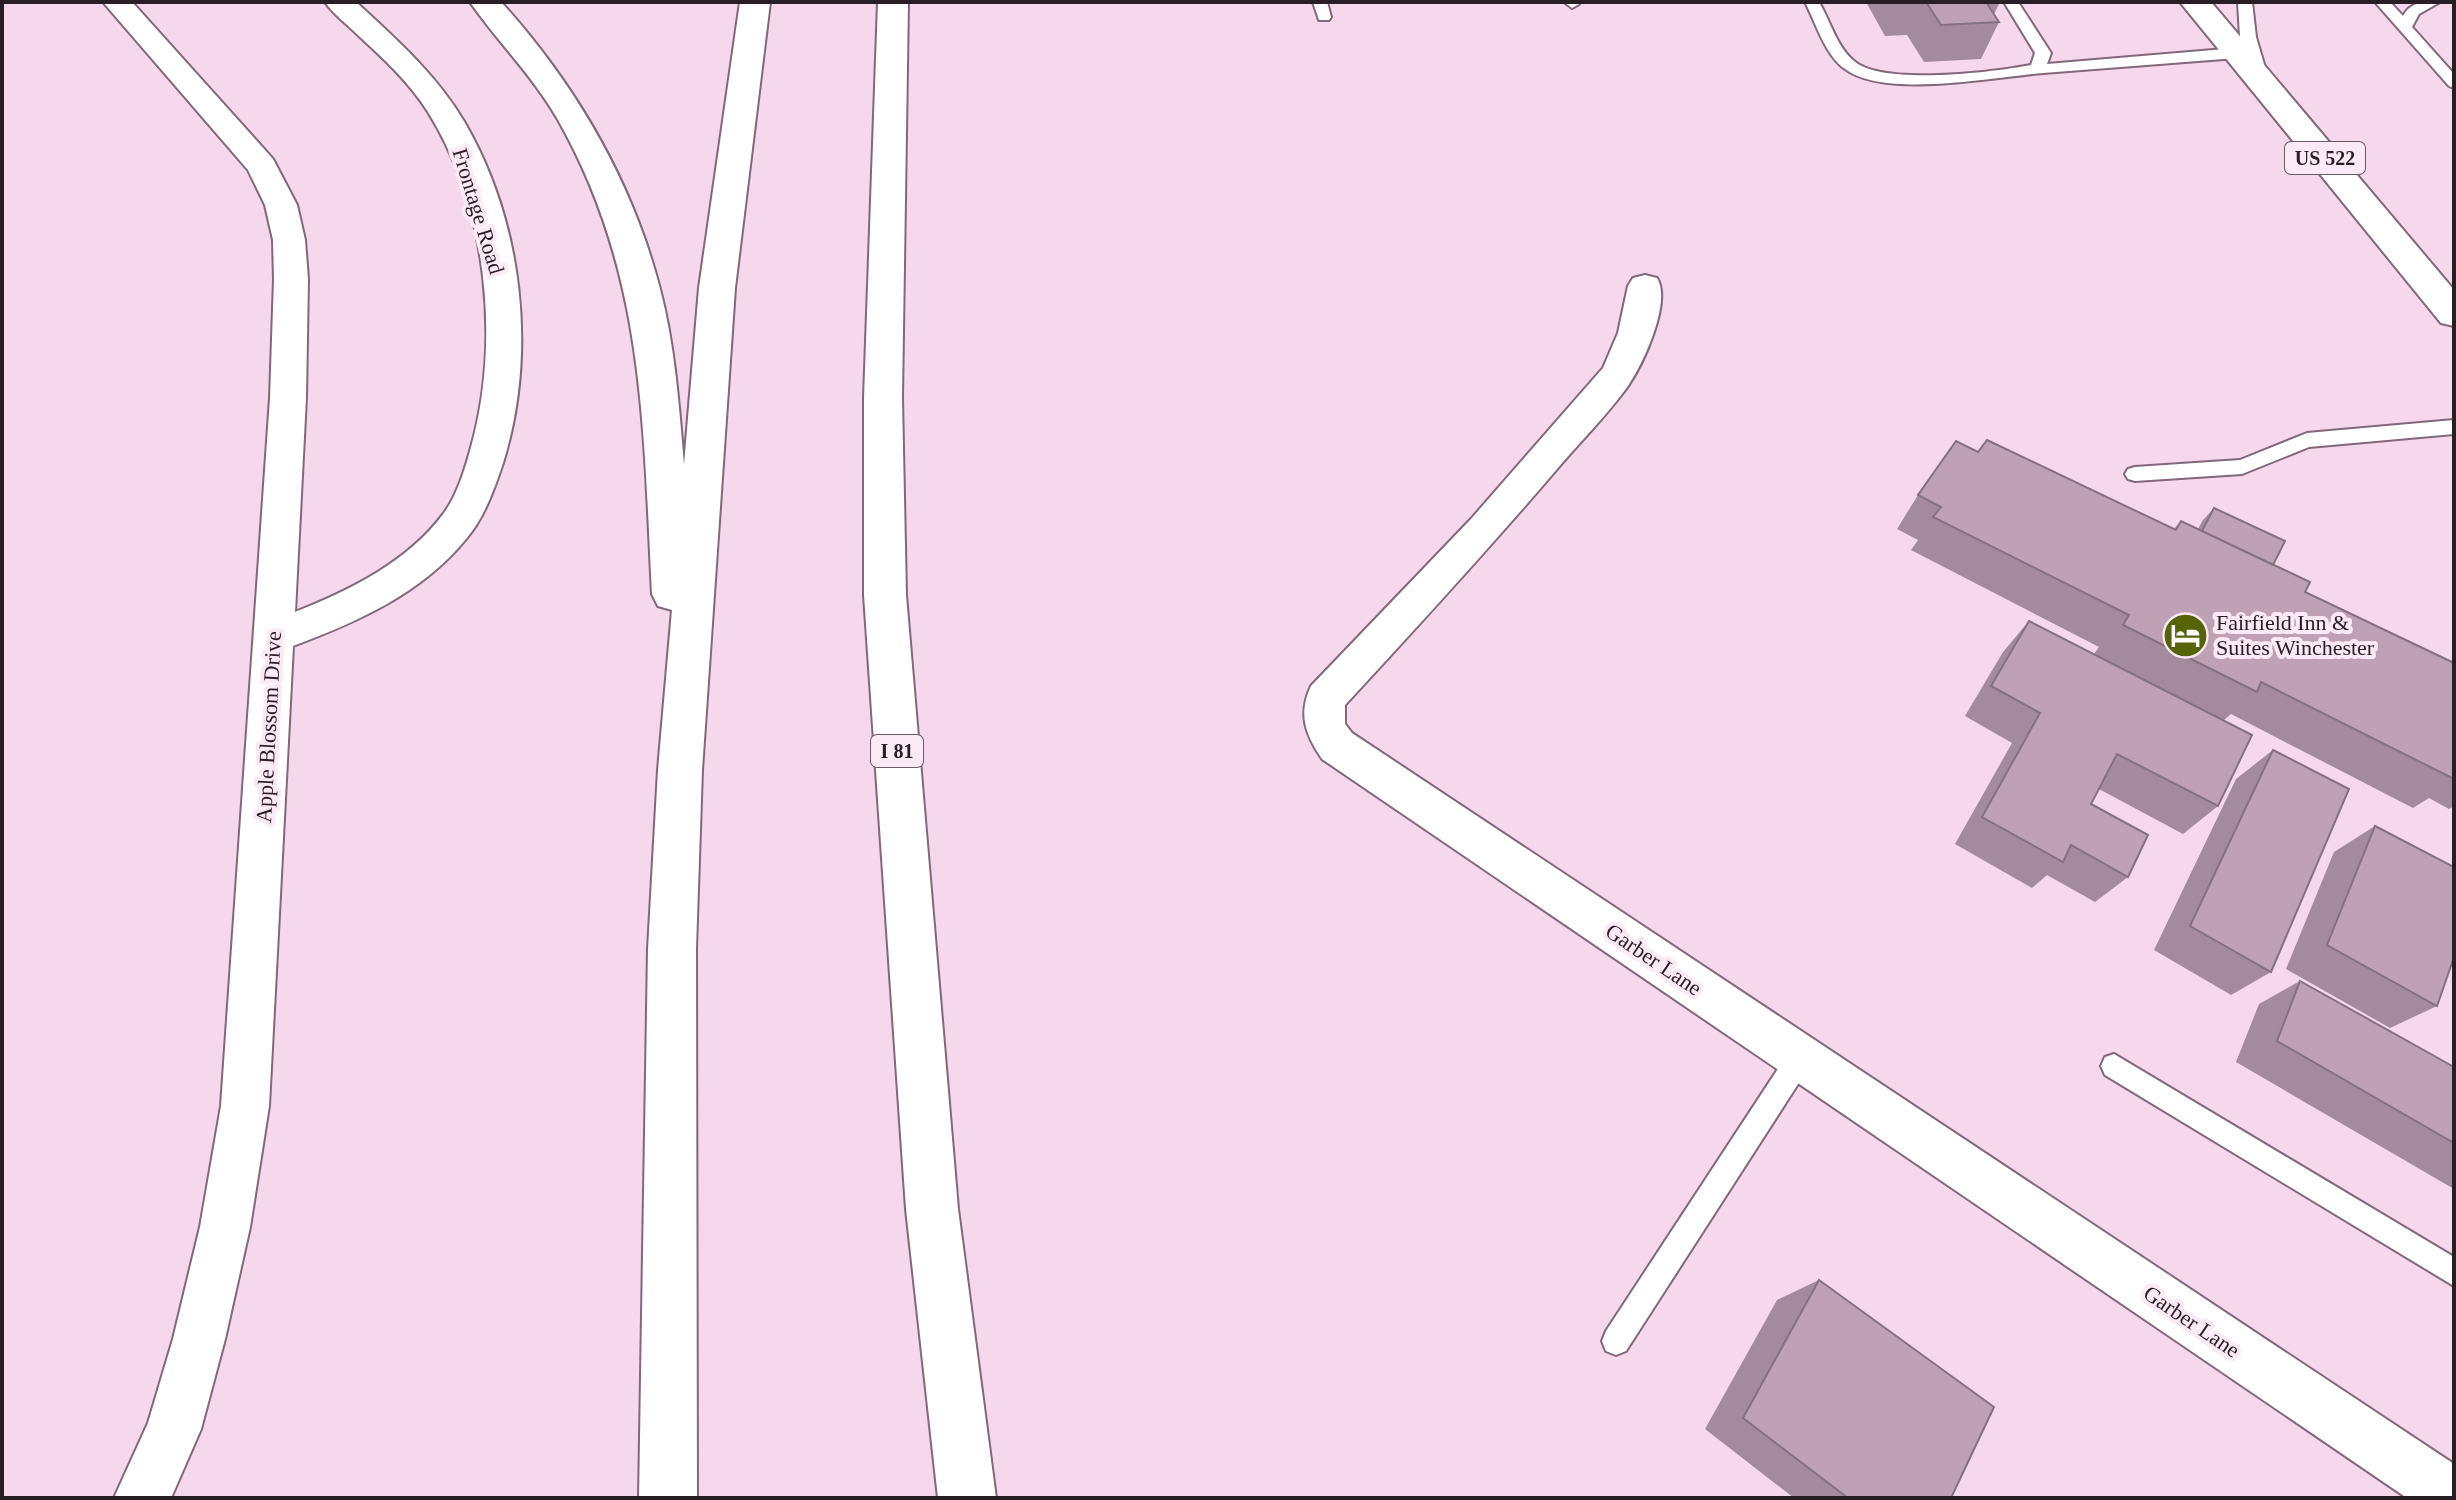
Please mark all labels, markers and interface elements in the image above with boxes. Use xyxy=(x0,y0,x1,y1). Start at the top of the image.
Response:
road number: US 522 xyxy=(2285,142,2365,174)
street label: Frontage Road xyxy=(448,145,510,277)
place label: Fairfield Inn & Suites Winchester xyxy=(2216,610,2375,660)
hotel icon: Fairfield Inn & Suites Winchester xyxy=(2161,611,2209,659)
street label: Apple Blossom Drive xyxy=(251,631,286,823)
road number: I 81 xyxy=(871,735,923,767)
street label: Garber Lane xyxy=(1601,918,1707,1001)
street label: Garber Lane xyxy=(2139,1280,2245,1363)

